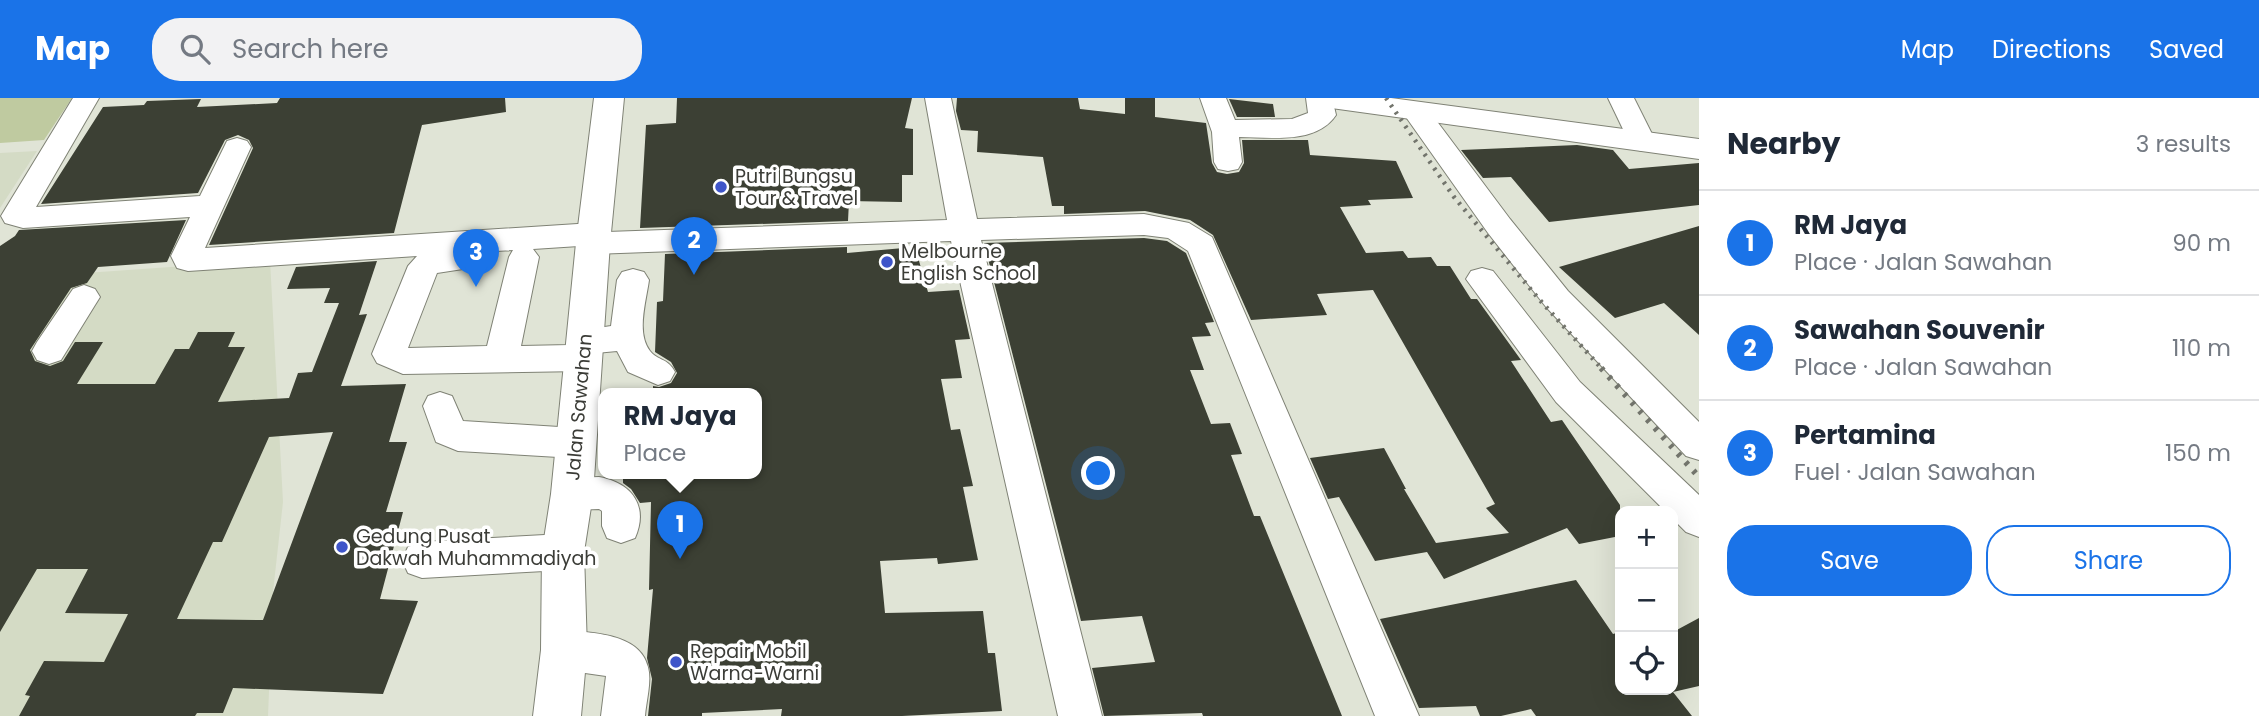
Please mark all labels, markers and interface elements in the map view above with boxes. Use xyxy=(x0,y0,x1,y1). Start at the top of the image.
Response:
search box xyxy=(152,18,642,81)
text: Map xyxy=(35,25,110,72)
icon: search xyxy=(176,30,214,68)
text: Search here xyxy=(232,31,389,67)
text: Map xyxy=(1901,33,1954,66)
text: Directions xyxy=(1992,33,2111,66)
text: Saved xyxy=(2149,33,2224,66)
text: Nearby xyxy=(1727,122,1841,165)
text: 3 results xyxy=(2136,128,2231,160)
place label: Putri Bungsu Tour & Travel xyxy=(735,163,858,212)
marker: Putri Bungsu Tour & Travel xyxy=(713,179,729,195)
text: RM Jaya xyxy=(1794,207,1907,243)
pin: 2 xyxy=(671,217,717,275)
text: 1 xyxy=(1746,227,1754,259)
text: 90 m xyxy=(2172,227,2231,259)
pin: 3 xyxy=(453,229,499,287)
place label: Melbourne English School xyxy=(901,238,1036,287)
text: Place · Jalan Sawahan xyxy=(1794,246,2052,278)
marker: Melbourne English School xyxy=(879,254,895,270)
text: Sawahan Souvenir xyxy=(1794,312,2045,348)
street label: Jalan Sawahan xyxy=(559,332,599,482)
text: 2 xyxy=(1743,332,1757,364)
text: 110 m xyxy=(2172,332,2231,364)
text: Place · Jalan Sawahan xyxy=(1794,351,2052,383)
popup xyxy=(598,388,762,479)
text: RM Jaya xyxy=(623,398,737,434)
text: Pertamina xyxy=(1794,417,1936,453)
text: Place xyxy=(623,437,686,469)
text: 3 xyxy=(1743,437,1757,469)
text: 150 m xyxy=(2165,437,2231,469)
your location xyxy=(1081,456,1115,490)
text: Fuel · Jalan Sawahan xyxy=(1794,456,2036,488)
pin: 1 xyxy=(657,501,703,559)
map controls xyxy=(1615,506,1678,695)
button: + xyxy=(1615,506,1678,569)
place label: Gedung Pusat Dakwah Muhammadiyah xyxy=(356,523,596,572)
button: Save xyxy=(1727,525,1972,596)
button: Share xyxy=(1986,525,2231,596)
marker: Gedung Pusat Dakwah Muhammadiyah xyxy=(334,539,350,555)
button: − xyxy=(1615,569,1678,632)
button: locate xyxy=(1615,632,1678,695)
place label: Repair Mobil Warna-Warni xyxy=(690,638,819,687)
marker: Repair Mobil Warna-Warni xyxy=(668,654,684,670)

